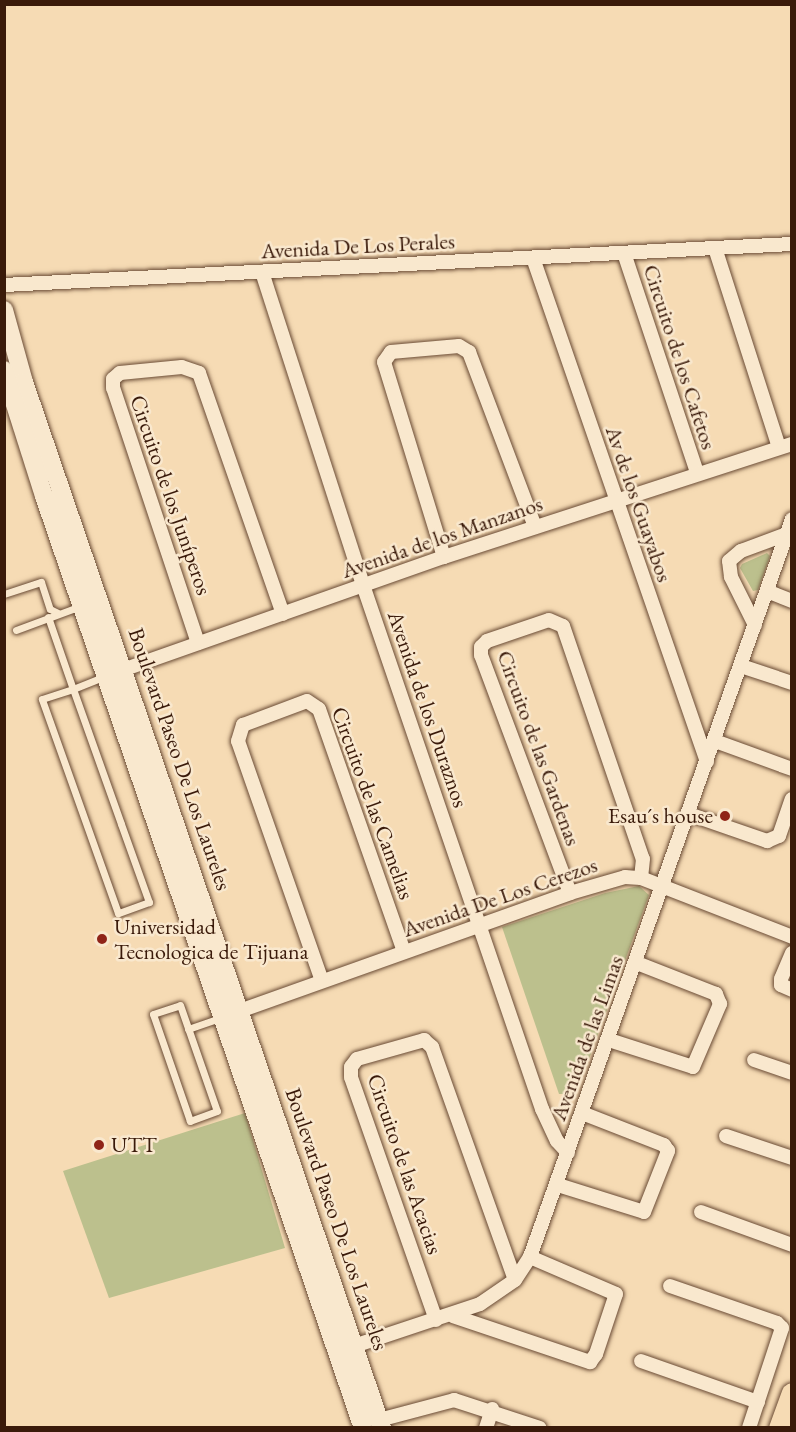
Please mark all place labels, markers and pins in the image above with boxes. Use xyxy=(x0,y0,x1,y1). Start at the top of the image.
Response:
place label: Esau´s house xyxy=(608,803,713,829)
marker: Esau´s house xyxy=(718,809,732,823)
place label: Universidad Tecnologica de Tijuana xyxy=(114,913,309,964)
marker: Universidad Tecnologica de Tijuana xyxy=(95,932,109,946)
place label: UTT xyxy=(111,1132,157,1158)
marker: UTT xyxy=(92,1138,106,1152)

